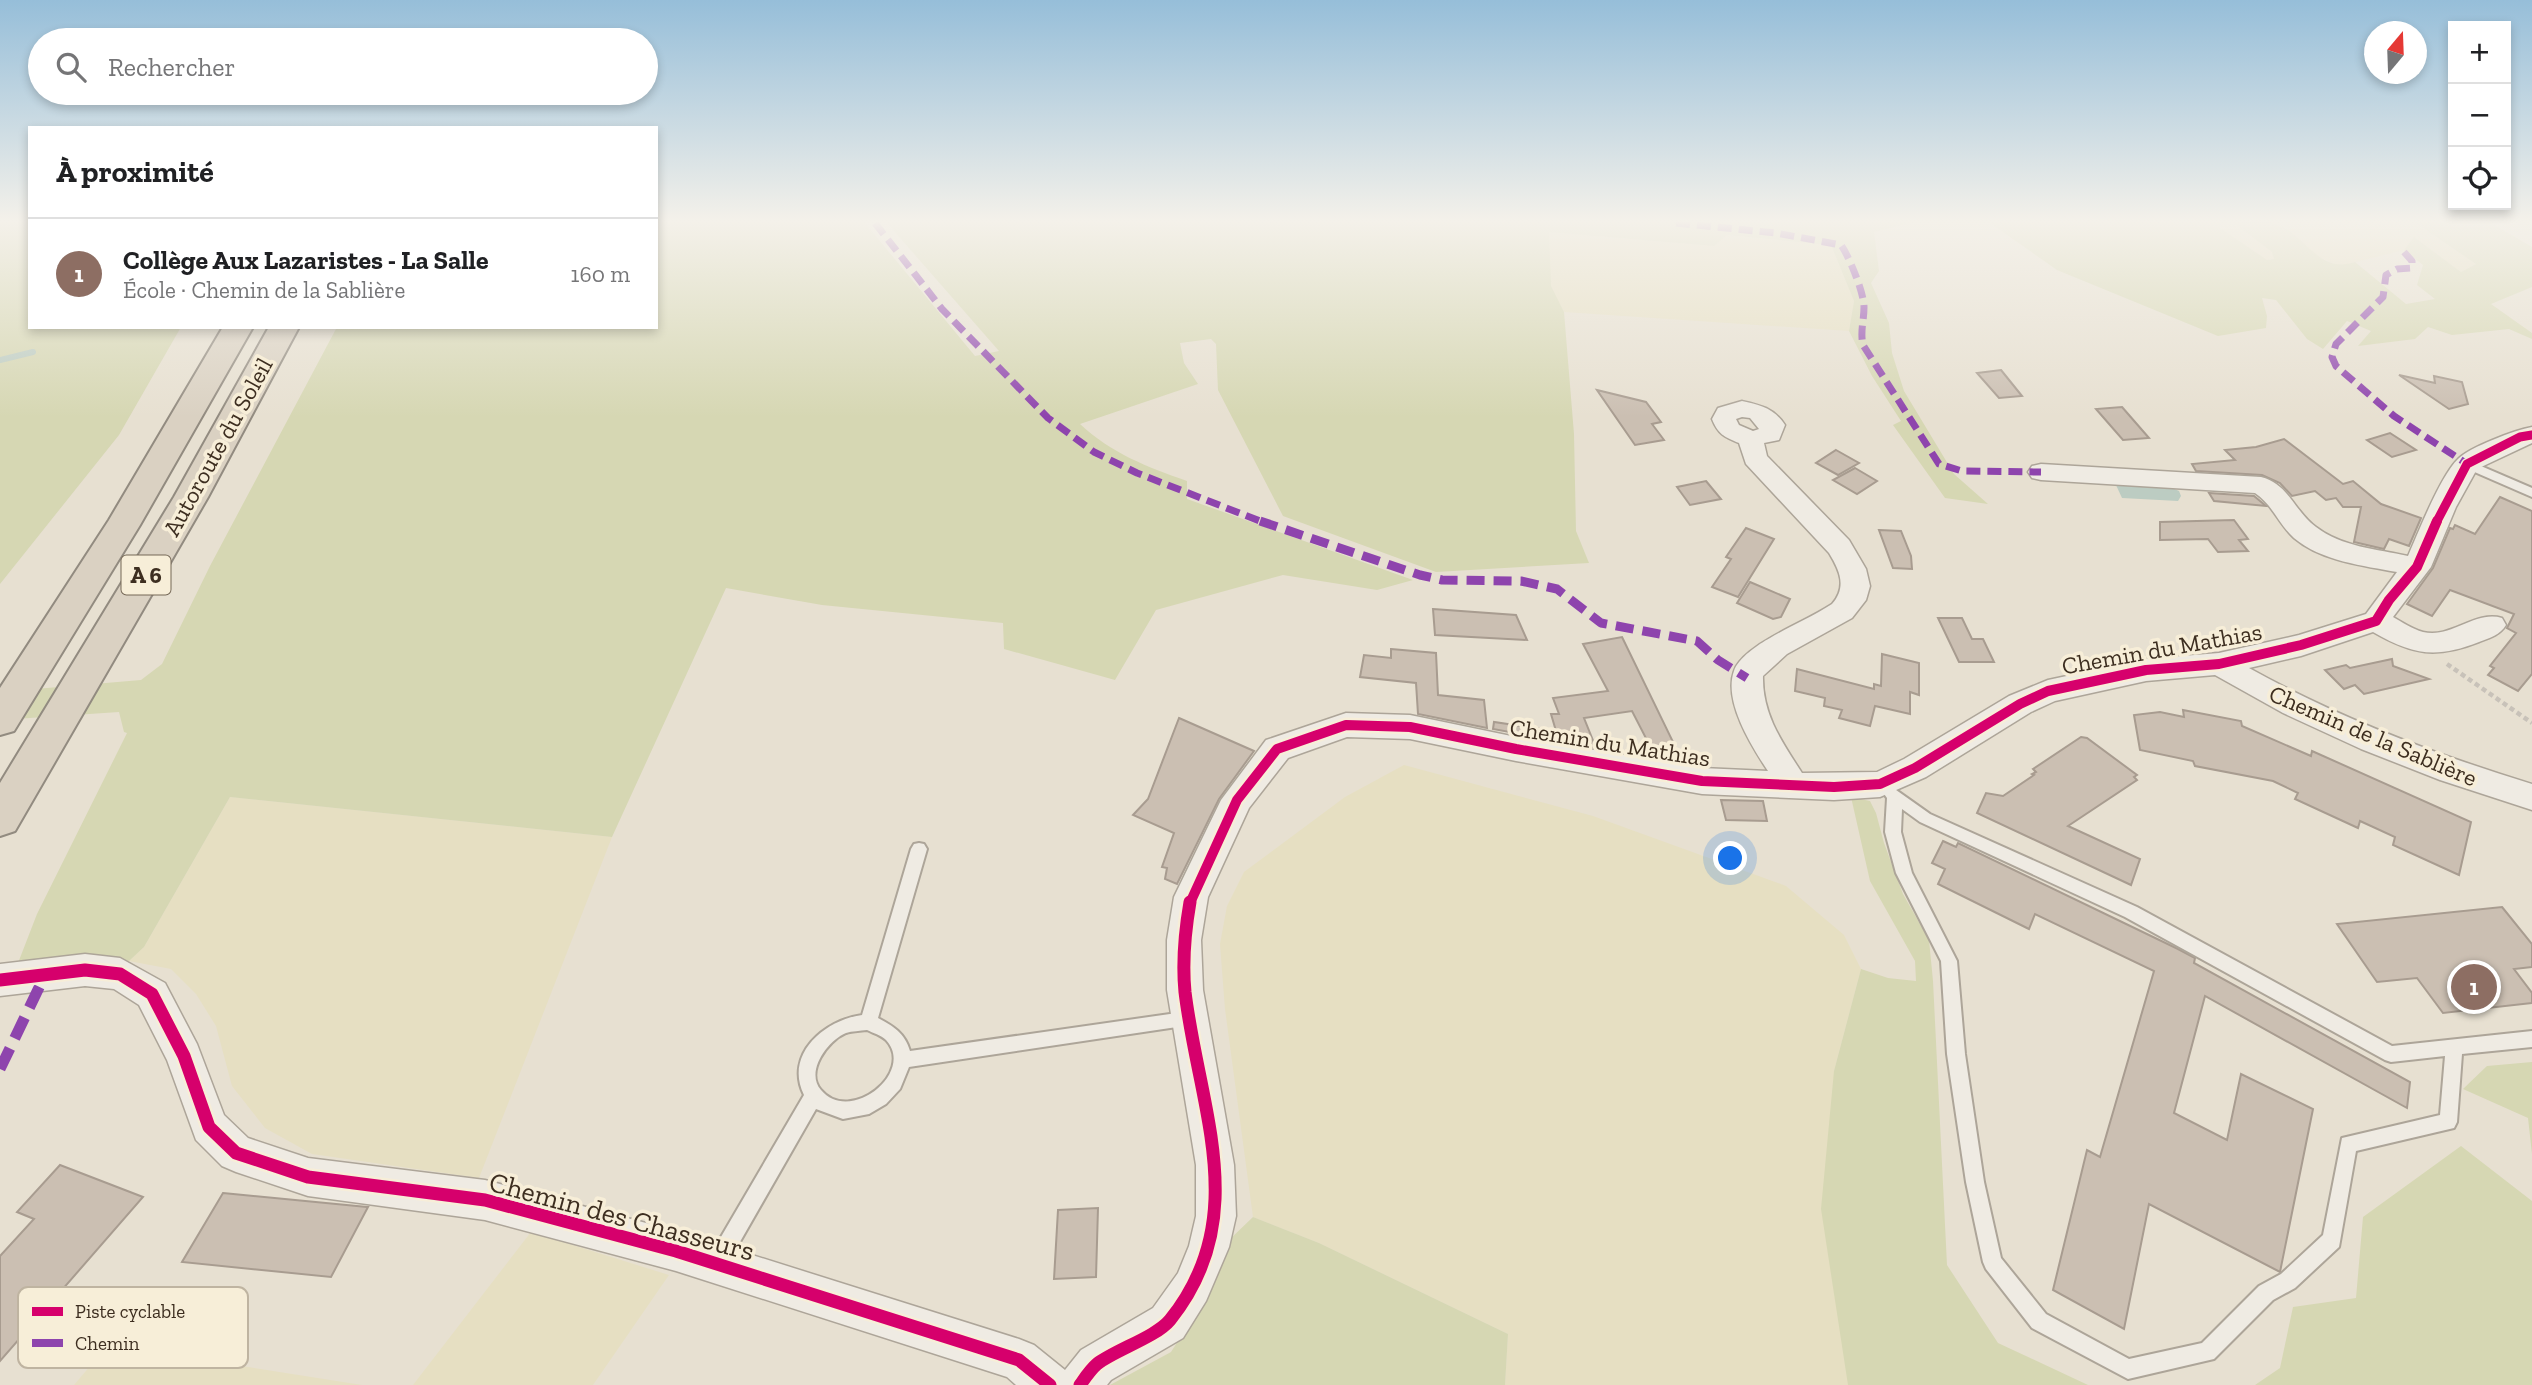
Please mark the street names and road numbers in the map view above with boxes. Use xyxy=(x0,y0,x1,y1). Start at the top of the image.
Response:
street label: Autoroute du Soleil xyxy=(157,353,279,541)
road number: A 6 xyxy=(122,555,170,594)
street label: Chemin du Mathias xyxy=(2060,617,2264,680)
street label: Chemin de la Sablière xyxy=(2265,679,2482,792)
street label: Chemin du Mathias xyxy=(1508,712,1712,773)
street label: Chemin des Chasseurs xyxy=(486,1165,758,1268)

